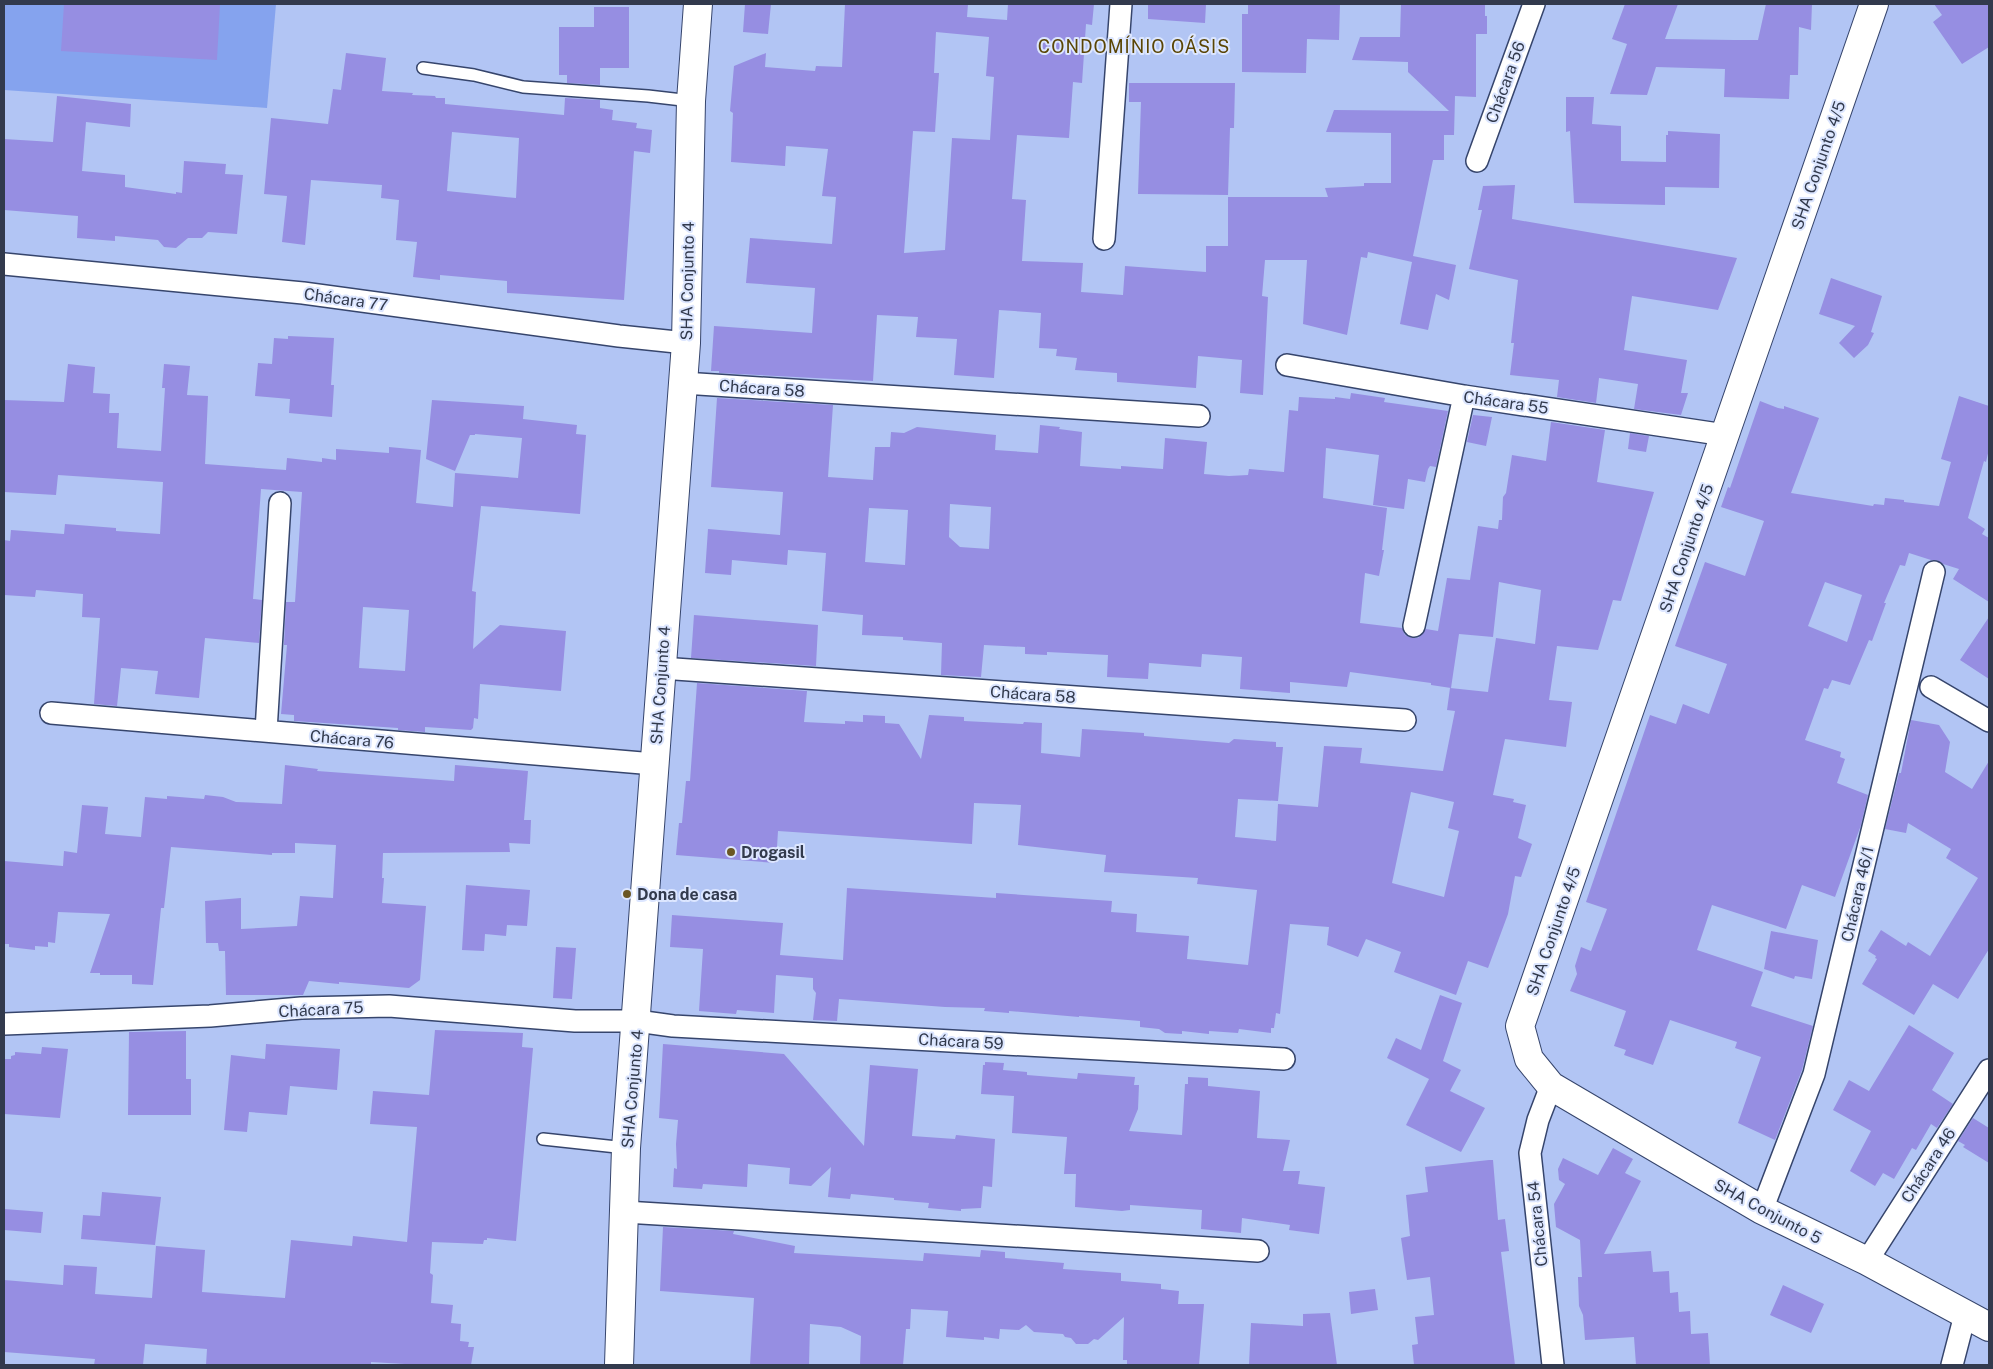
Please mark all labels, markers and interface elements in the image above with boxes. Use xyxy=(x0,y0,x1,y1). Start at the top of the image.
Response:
district label: CONDOMÍNIO OÁSIS xyxy=(1038,35,1230,57)
street label: Chácara 56 xyxy=(1482,39,1529,126)
street label: SHA Conjunto 4/5 xyxy=(1788,98,1849,232)
street label: SHA Conjunto 4 xyxy=(677,221,698,341)
street label: Chácara 77 xyxy=(303,284,389,315)
street label: Chácara 58 xyxy=(719,376,805,401)
street label: Chácara 55 xyxy=(1462,387,1550,418)
street label: SHA Conjunto 4/5 xyxy=(1656,481,1717,615)
street label: SHA Conjunto 4 xyxy=(647,625,674,745)
street label: Chácara 58 xyxy=(990,682,1076,707)
street label: Chácara 76 xyxy=(309,726,395,753)
place label: Drogasil xyxy=(741,843,805,862)
street label: Chácara 46/1 xyxy=(1837,845,1878,944)
marker: Drogasil xyxy=(725,846,737,858)
street label: SHA Conjunto 4/5 xyxy=(1523,864,1584,998)
place label: Dona de casa xyxy=(637,885,737,904)
marker: Dona de casa xyxy=(621,888,633,900)
street label: Chácara 75 xyxy=(278,998,364,1021)
street label: SHA Conjunto 4 xyxy=(618,1029,647,1149)
street label: Chácara 59 xyxy=(918,1030,1004,1053)
street label: Chácara 46 xyxy=(1897,1124,1960,1206)
street label: SHA Conjunto 5 xyxy=(1711,1175,1825,1248)
street label: Chácara 54 xyxy=(1524,1180,1551,1267)

